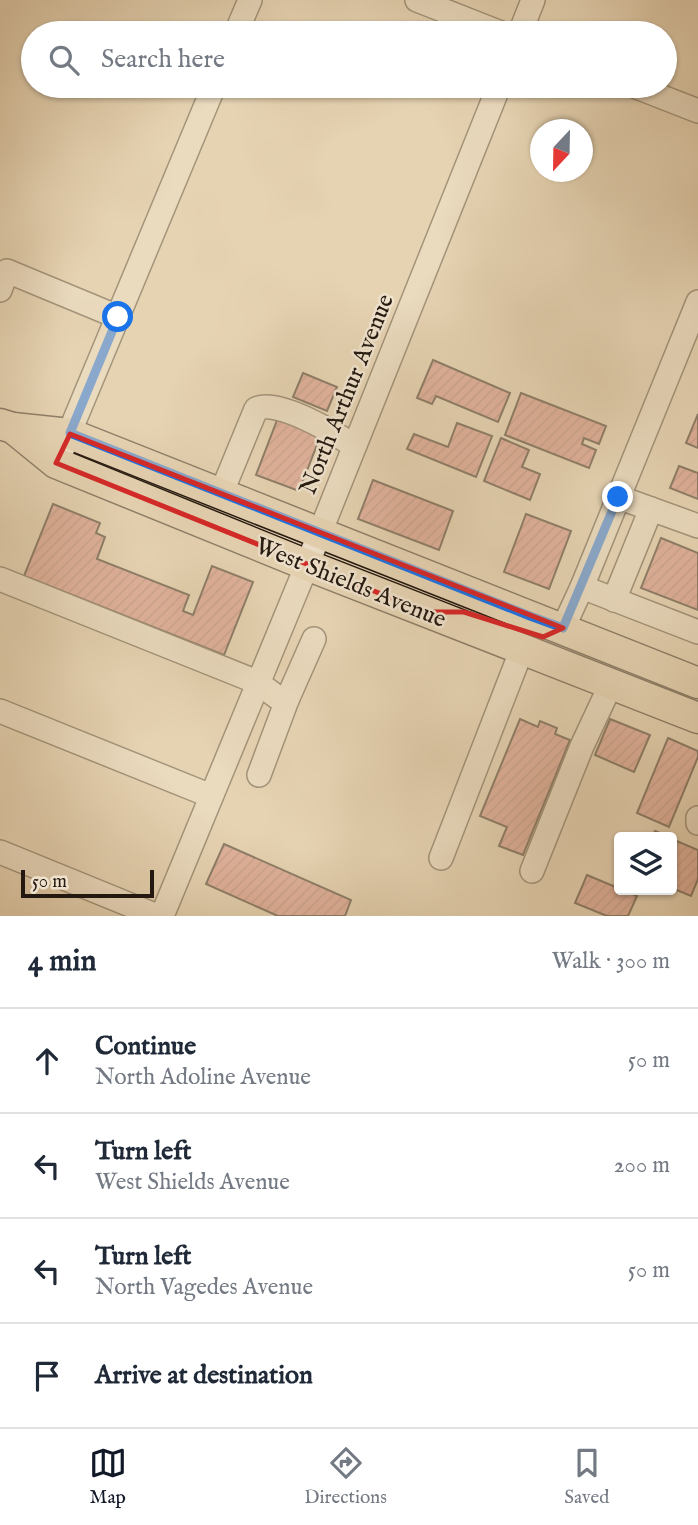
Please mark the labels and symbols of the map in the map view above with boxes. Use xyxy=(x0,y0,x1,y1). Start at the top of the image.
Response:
north arrow xyxy=(530,119,593,182)
street label: North Arthur Avenue xyxy=(293,290,402,499)
route start xyxy=(102,301,133,332)
route end xyxy=(602,481,633,512)
street label: West Shields Avenue xyxy=(250,531,450,636)
scale bar xyxy=(21,867,154,899)

